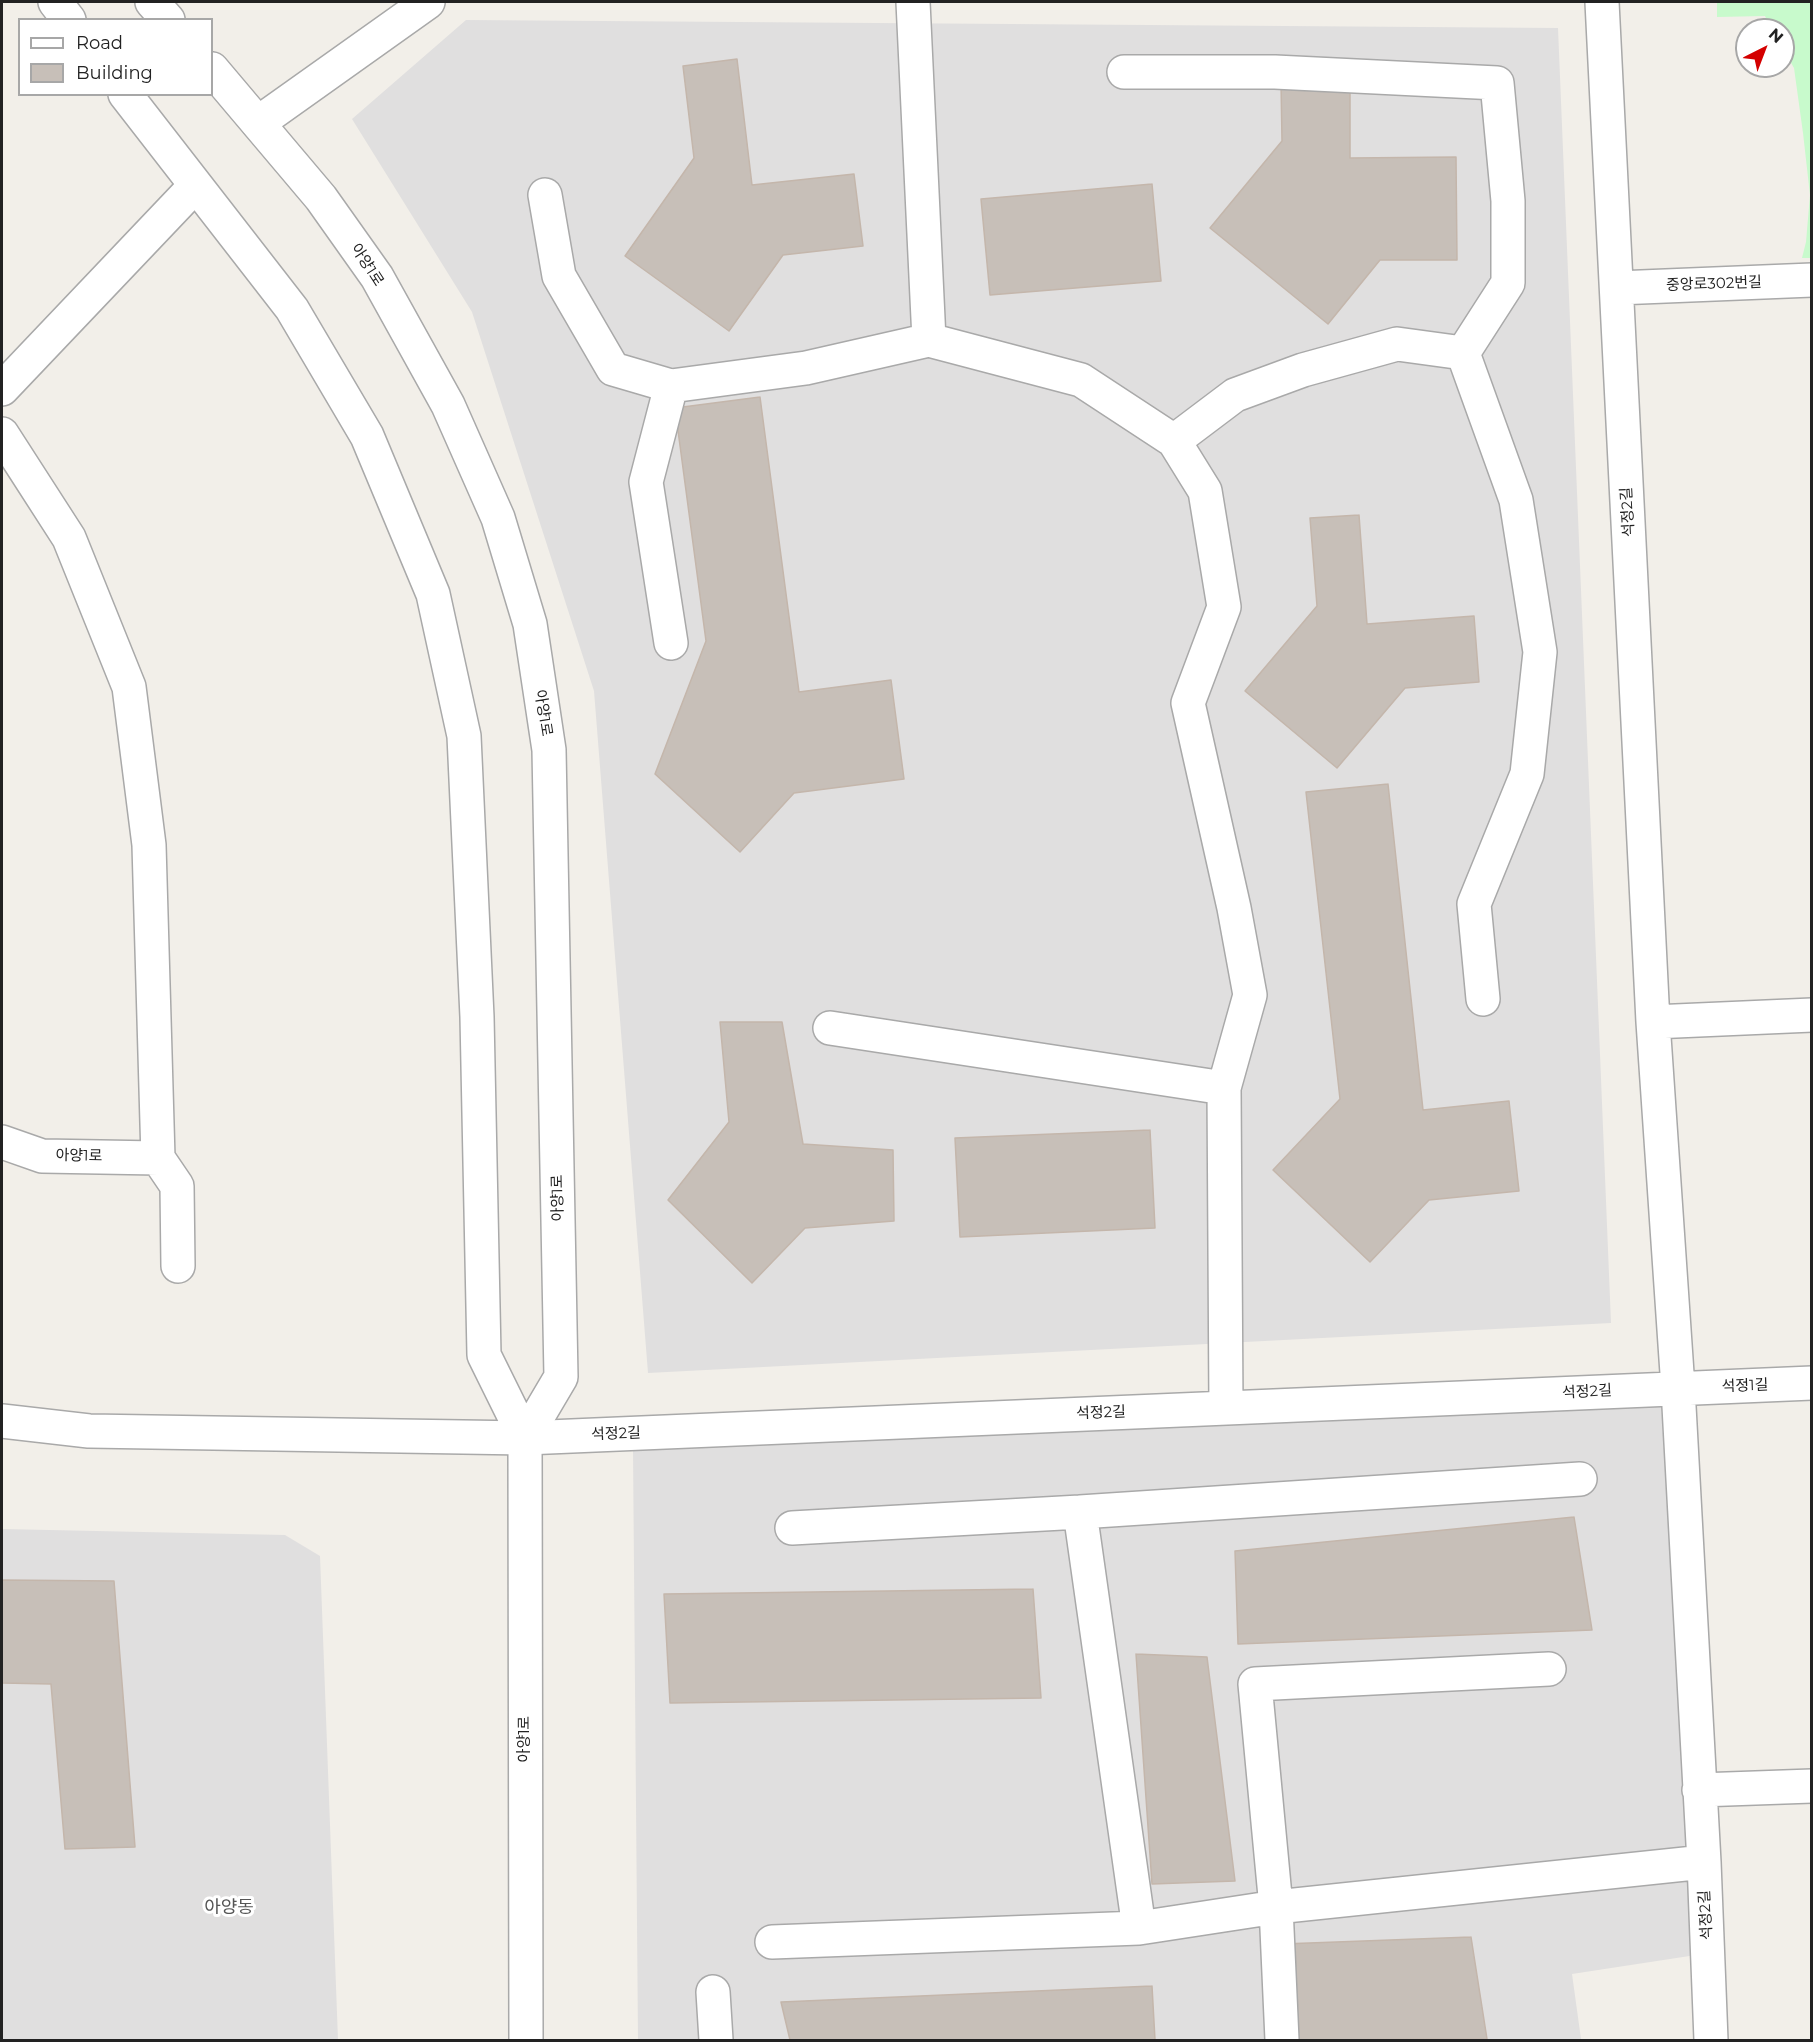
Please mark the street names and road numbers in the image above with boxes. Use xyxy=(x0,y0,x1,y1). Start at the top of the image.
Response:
street label: 아양1로 xyxy=(347,240,387,290)
street label: 중앙로302번길 xyxy=(1666,273,1762,295)
street label: 석정2길 xyxy=(1618,487,1638,537)
street label: 아양1로 xyxy=(530,688,556,738)
street label: 아양1로 xyxy=(55,1147,103,1165)
street label: 아양1로 xyxy=(549,1174,567,1222)
street label: 석정1길 xyxy=(1721,1376,1769,1396)
street label: 석정2길 xyxy=(1562,1382,1612,1402)
street label: 석정2길 xyxy=(1076,1403,1126,1423)
street label: 석정2길 xyxy=(591,1424,641,1444)
street label: 아양1로 xyxy=(516,1716,534,1762)
street label: 석정2길 xyxy=(1696,1890,1716,1940)

